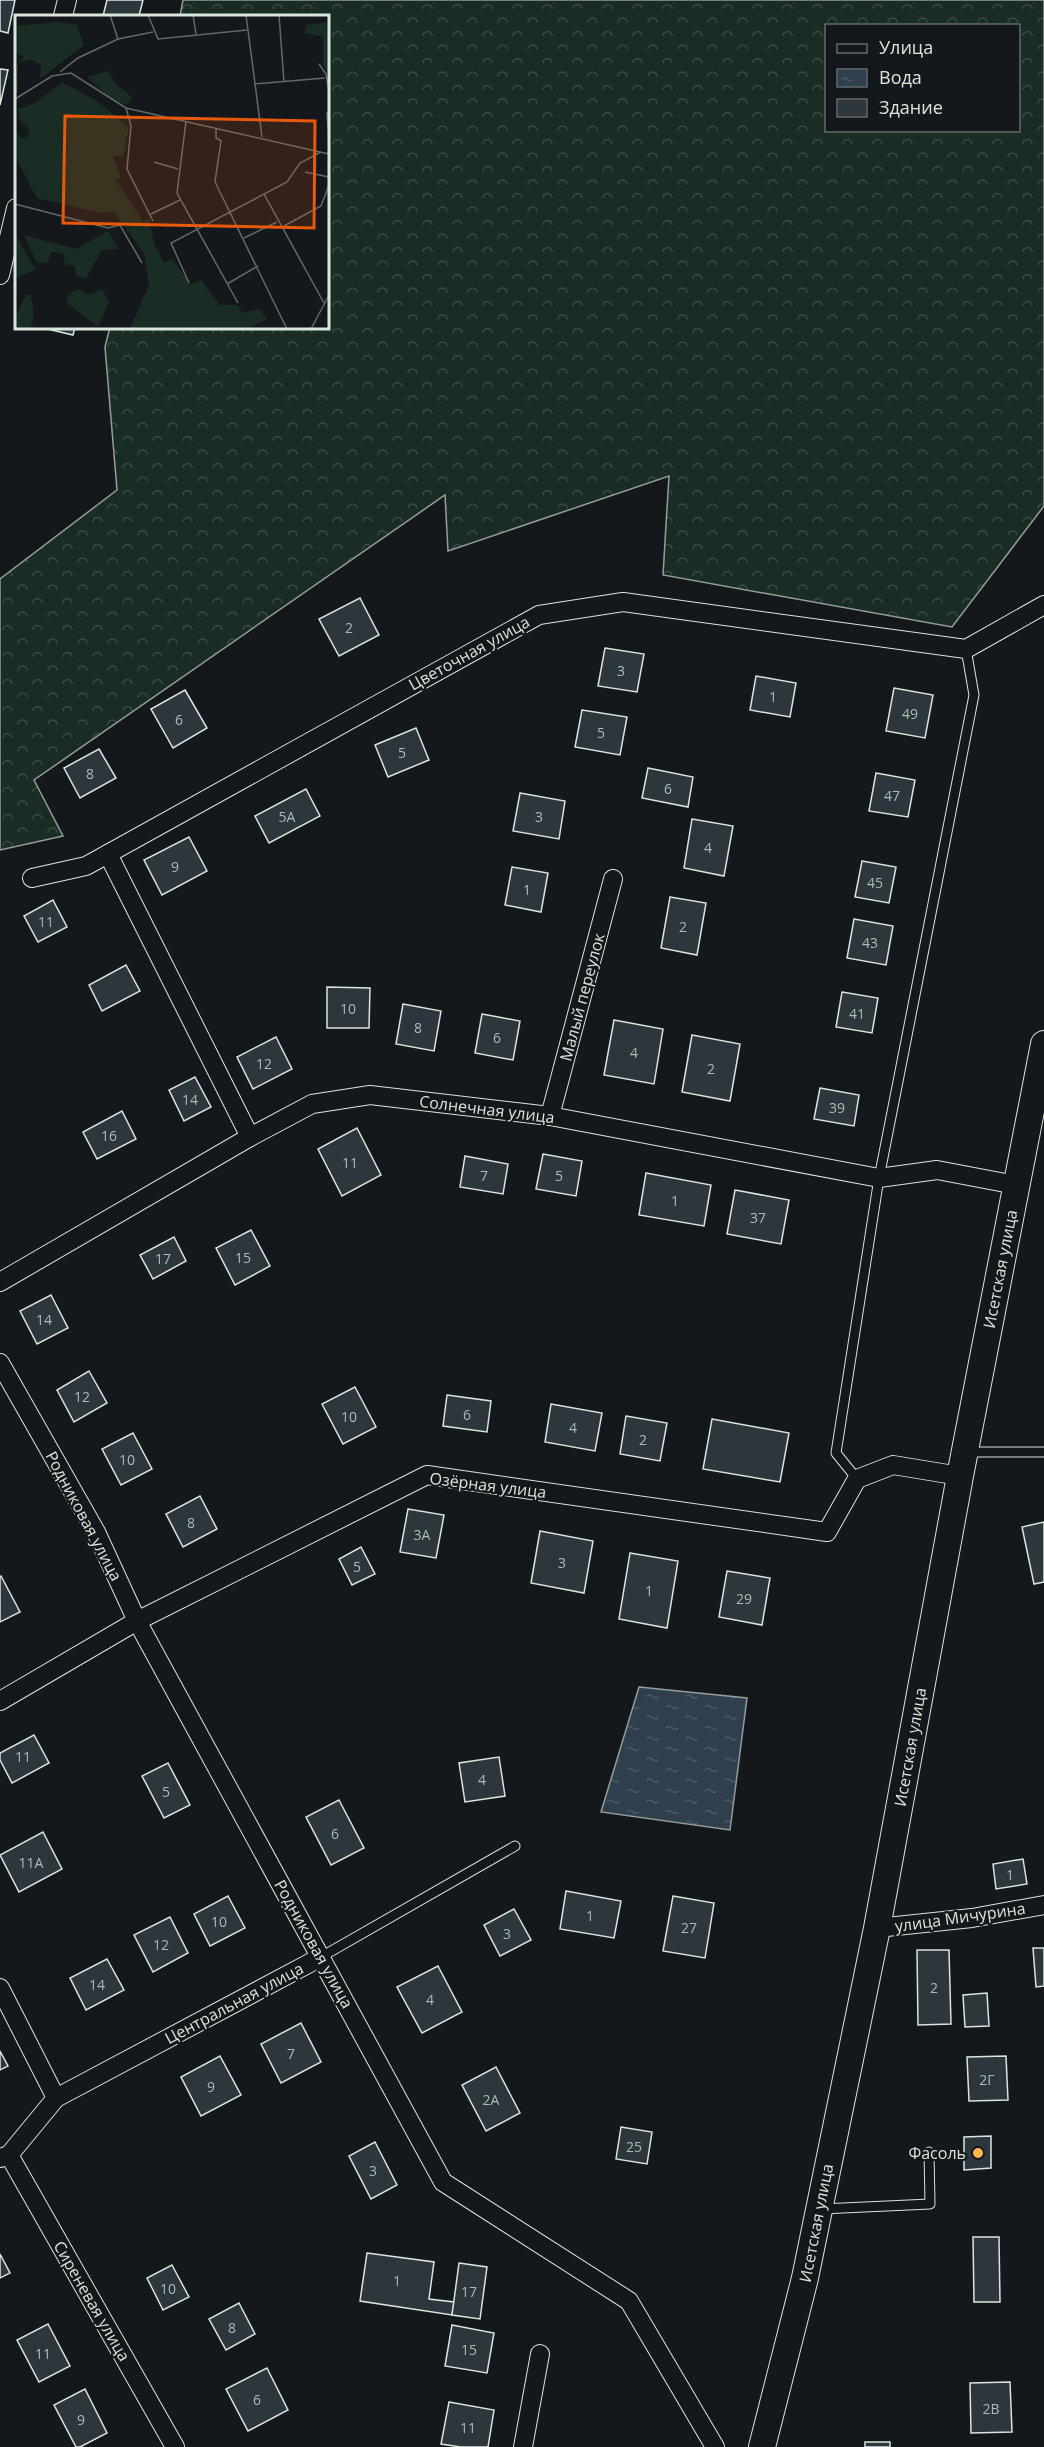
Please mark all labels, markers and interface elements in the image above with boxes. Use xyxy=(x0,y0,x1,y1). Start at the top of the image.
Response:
inset map xyxy=(15,15,328,328)
legend xyxy=(825,24,1020,132)
text: Улица xyxy=(879,35,933,59)
text: Вода xyxy=(879,65,922,89)
text: Здание xyxy=(879,95,943,119)
street label: Цветочная улица xyxy=(405,611,533,695)
house number: 2 xyxy=(345,618,353,637)
house number: 3 xyxy=(617,661,625,680)
house number: 1 xyxy=(769,687,777,706)
house number: 49 xyxy=(902,704,918,723)
house number: 6 xyxy=(175,710,183,729)
house number: 5 xyxy=(597,723,605,742)
house number: 5 xyxy=(398,743,406,762)
house number: 8 xyxy=(86,764,94,783)
house number: 6 xyxy=(664,779,672,798)
house number: 47 xyxy=(884,786,900,805)
house number: 5А xyxy=(279,807,296,826)
house number: 3 xyxy=(535,807,543,826)
house number: 4 xyxy=(704,838,712,857)
house number: 9 xyxy=(171,857,179,876)
house number: 45 xyxy=(867,873,883,892)
house number: 1 xyxy=(523,880,531,899)
house number: 11 xyxy=(38,912,54,931)
house number: 2 xyxy=(679,917,687,936)
street label: Малый переулок xyxy=(554,930,610,1064)
house number: 43 xyxy=(862,933,878,952)
house number: 10 xyxy=(340,999,356,1018)
house number: 41 xyxy=(849,1004,865,1023)
house number: 8 xyxy=(414,1018,422,1037)
house number: 6 xyxy=(493,1028,501,1047)
house number: 4 xyxy=(630,1043,638,1062)
house number: 12 xyxy=(256,1054,272,1073)
house number: 2 xyxy=(707,1059,715,1078)
house number: 14 xyxy=(182,1090,198,1109)
street label: Солнечная улица xyxy=(418,1090,556,1128)
house number: 39 xyxy=(829,1098,845,1117)
house number: 16 xyxy=(101,1126,117,1145)
house number: 11 xyxy=(342,1153,358,1172)
house number: 7 xyxy=(480,1166,488,1185)
house number: 5 xyxy=(555,1166,563,1185)
house number: 1 xyxy=(671,1191,679,1210)
house number: 37 xyxy=(750,1208,766,1227)
street label: Исетская улица xyxy=(978,1208,1022,1330)
house number: 15 xyxy=(235,1248,251,1267)
house number: 17 xyxy=(155,1249,171,1268)
house number: 14 xyxy=(36,1310,52,1329)
house number: 12 xyxy=(74,1387,90,1406)
house number: 6 xyxy=(463,1405,471,1424)
house number: 10 xyxy=(341,1407,357,1426)
house number: 4 xyxy=(569,1418,577,1437)
house number: 2 xyxy=(639,1430,647,1449)
street label: Родниковая улица xyxy=(40,1447,128,1585)
house number: 10 xyxy=(119,1450,135,1469)
street label: Озёрная улица xyxy=(428,1467,548,1503)
house number: 8 xyxy=(187,1513,195,1532)
house number: 3А xyxy=(414,1525,431,1544)
house number: 3 xyxy=(558,1553,566,1572)
house number: 5 xyxy=(353,1557,361,1576)
house number: 1 xyxy=(645,1581,653,1600)
house number: 29 xyxy=(736,1589,752,1608)
street label: Исетская улица xyxy=(889,1686,931,1808)
house number: 11 xyxy=(15,1747,31,1766)
house number: 4 xyxy=(478,1770,486,1789)
house number: 5 xyxy=(162,1782,170,1801)
house number: 6 xyxy=(331,1824,339,1843)
house number: 11А xyxy=(19,1853,44,1872)
house number: 1 xyxy=(1006,1865,1014,1884)
street label: Родниковая улица xyxy=(269,1876,359,2012)
street label: улица Мичурина xyxy=(893,1897,1027,1937)
house number: 1 xyxy=(586,1906,594,1925)
house number: 10 xyxy=(211,1912,227,1931)
house number: 27 xyxy=(681,1918,697,1937)
house number: 3 xyxy=(503,1924,511,1943)
house number: 12 xyxy=(153,1935,169,1954)
street label: Центральная улица xyxy=(161,1957,307,2049)
house number: 14 xyxy=(89,1975,105,1994)
house number: 2 xyxy=(930,1978,938,1997)
house number: 4 xyxy=(426,1990,434,2009)
house number: 7 xyxy=(287,2044,295,2063)
house number: 2Г xyxy=(979,2070,995,2089)
house number: 9 xyxy=(207,2077,215,2096)
house number: 2А xyxy=(483,2090,500,2109)
house number: 25 xyxy=(626,2137,642,2156)
place label: Фасоль xyxy=(908,2142,966,2164)
marker: Фасоль xyxy=(971,2146,985,2160)
house number: 3 xyxy=(369,2161,377,2180)
street label: Исетская улица xyxy=(794,2162,838,2284)
street label: Сиреневая улица xyxy=(49,2237,135,2365)
house number: 1 xyxy=(393,2271,401,2290)
house number: 10 xyxy=(160,2279,176,2298)
house number: 17 xyxy=(461,2282,477,2301)
house number: 8 xyxy=(228,2318,236,2337)
house number: 15 xyxy=(461,2340,477,2359)
house number: 11 xyxy=(35,2344,51,2363)
house number: 6 xyxy=(253,2390,261,2409)
house number: 2В xyxy=(982,2399,1000,2418)
house number: 9 xyxy=(77,2410,85,2429)
house number: 11 xyxy=(460,2418,476,2437)

